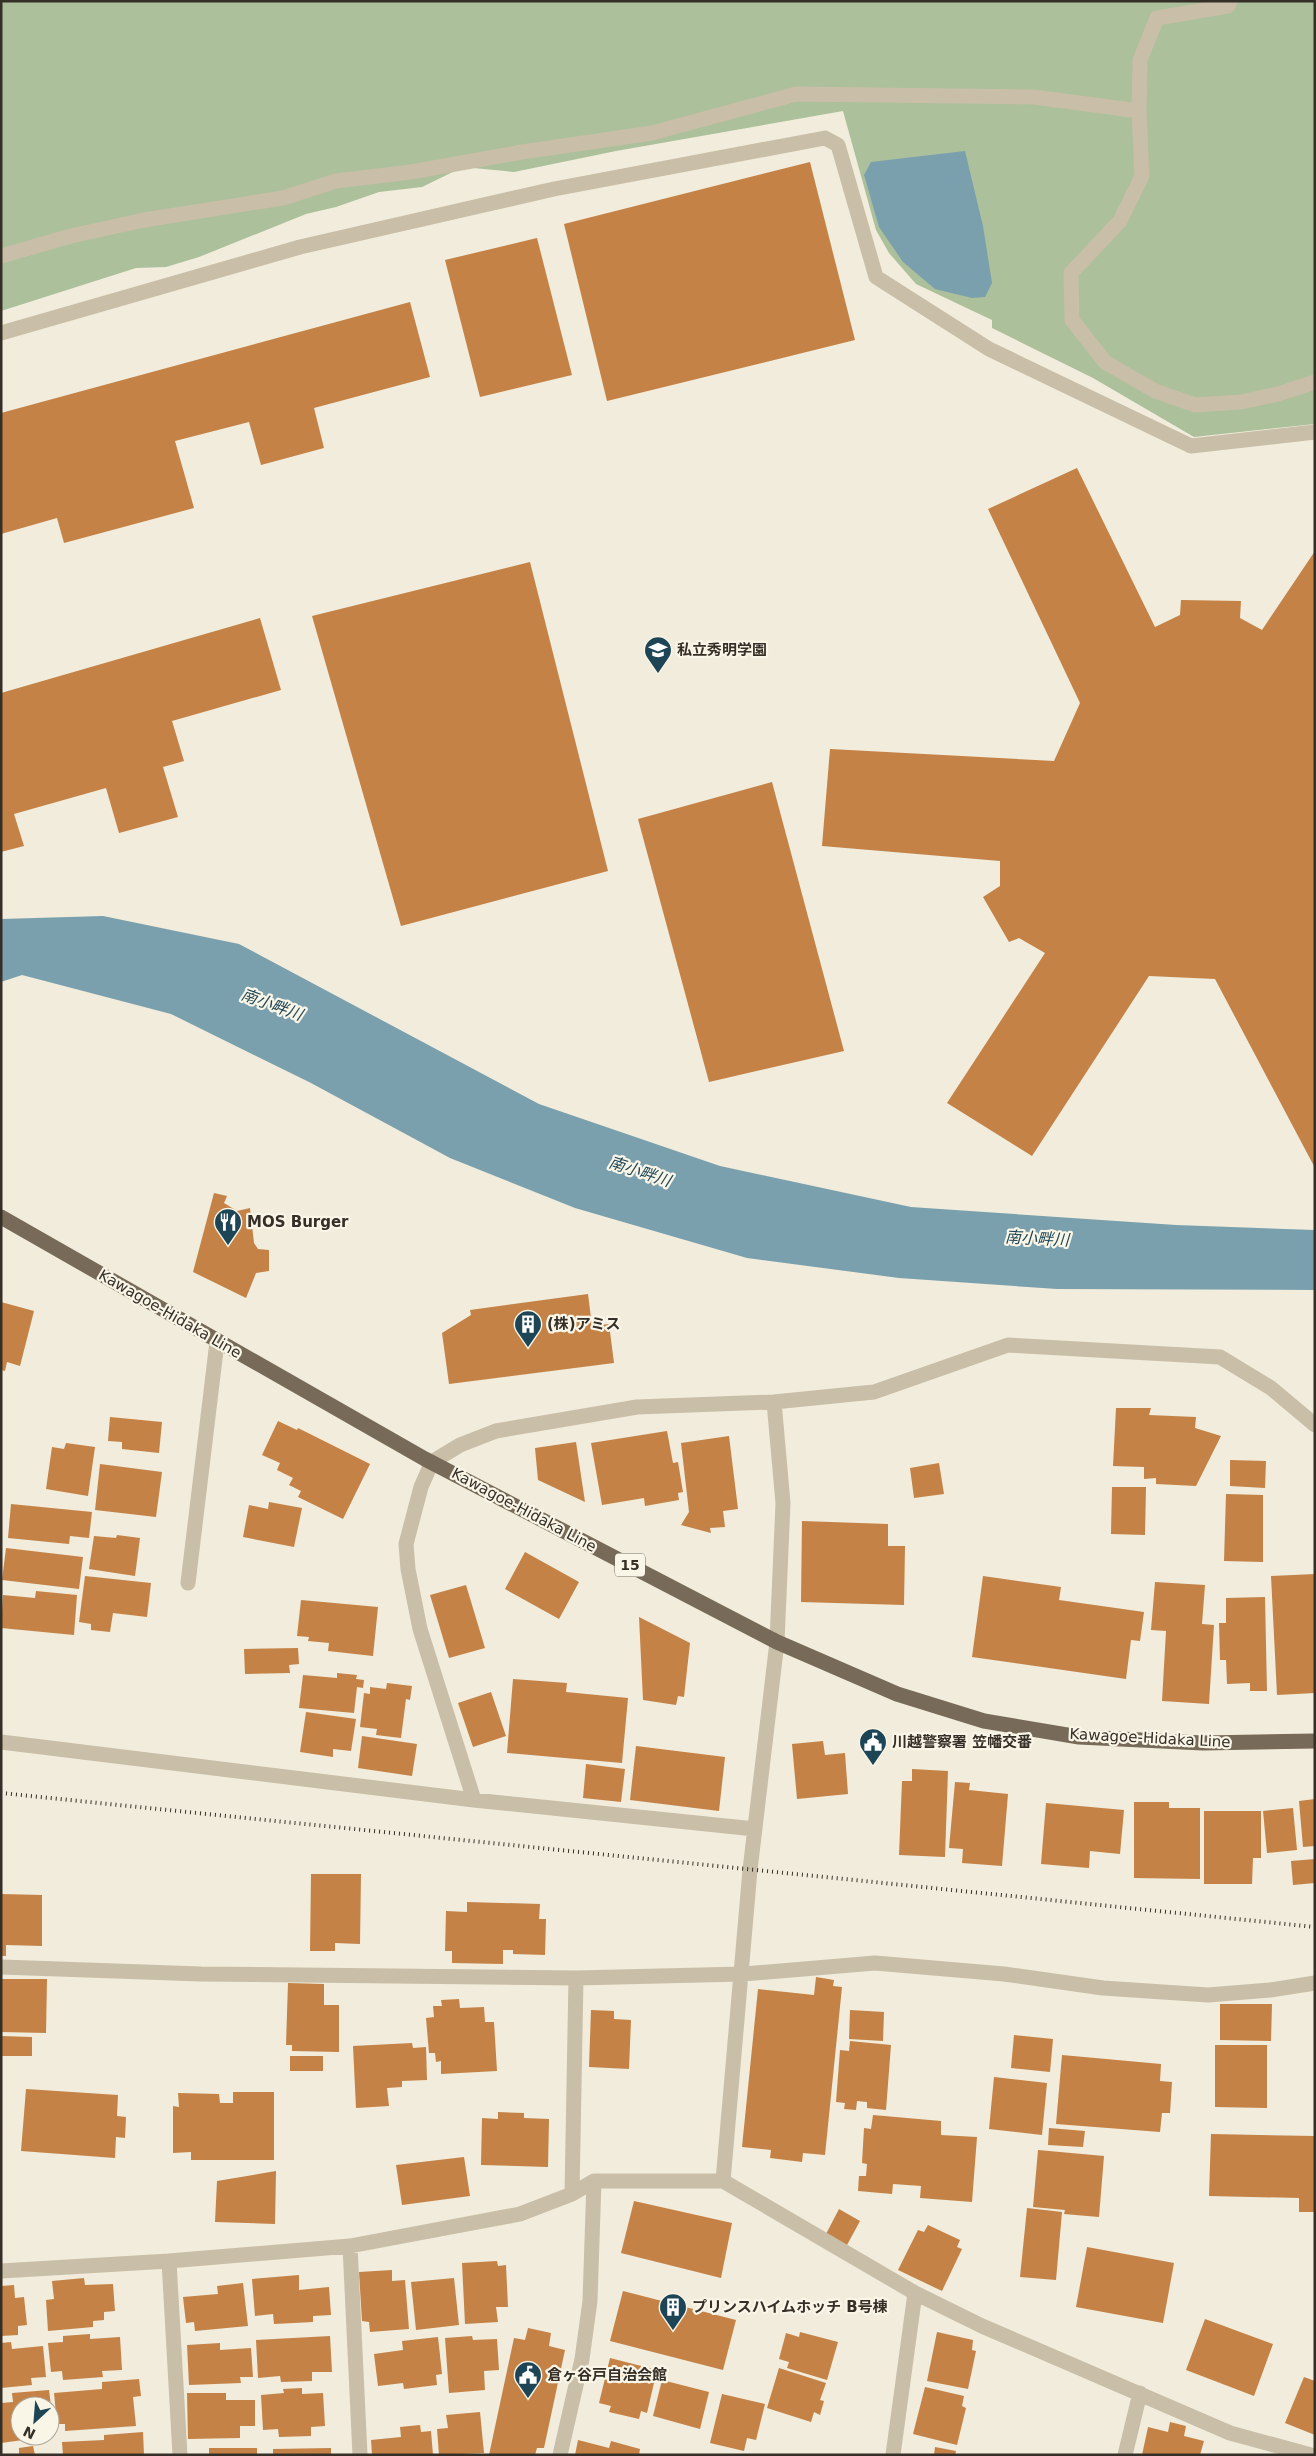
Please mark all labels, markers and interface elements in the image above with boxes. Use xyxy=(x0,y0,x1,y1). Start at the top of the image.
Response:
school or university icon: 私立秀明学園 xyxy=(643,635,673,674)
place label: 私立秀明学園 xyxy=(677,641,767,659)
water label: 南小畔川 xyxy=(239,985,307,1025)
water label: 南小畔川 xyxy=(606,1153,675,1191)
restaurant icon: MOS Burger xyxy=(213,1207,243,1246)
place label: MOS Burger xyxy=(247,1213,349,1231)
water label: 南小畔川 xyxy=(1005,1227,1071,1250)
street label: Kawagoe-Hidaka Line xyxy=(96,1266,244,1362)
building icon: (株)アミス xyxy=(513,1309,543,1348)
place label: (株)アミス xyxy=(547,1315,620,1333)
street label: Kawagoe-Hidaka Line xyxy=(449,1464,599,1556)
road number: 15 xyxy=(615,1554,645,1576)
street label: Kawagoe-Hidaka Line xyxy=(1069,1725,1231,1751)
public building icon: 川越警察署 笠幡交番 xyxy=(858,1727,888,1766)
place label: 川越警察署 笠幡交番 xyxy=(892,1733,1032,1751)
building icon: プリンスハイムホッチ B号棟 xyxy=(658,2292,688,2331)
place label: プリンスハイムホッチ B号棟 xyxy=(692,2298,888,2316)
public building icon: 倉ヶ谷戸自治会館 xyxy=(513,2360,543,2399)
place label: 倉ヶ谷戸自治会館 xyxy=(547,2366,667,2384)
north arrow xyxy=(10,2396,60,2446)
text: N xyxy=(21,2423,38,2442)

